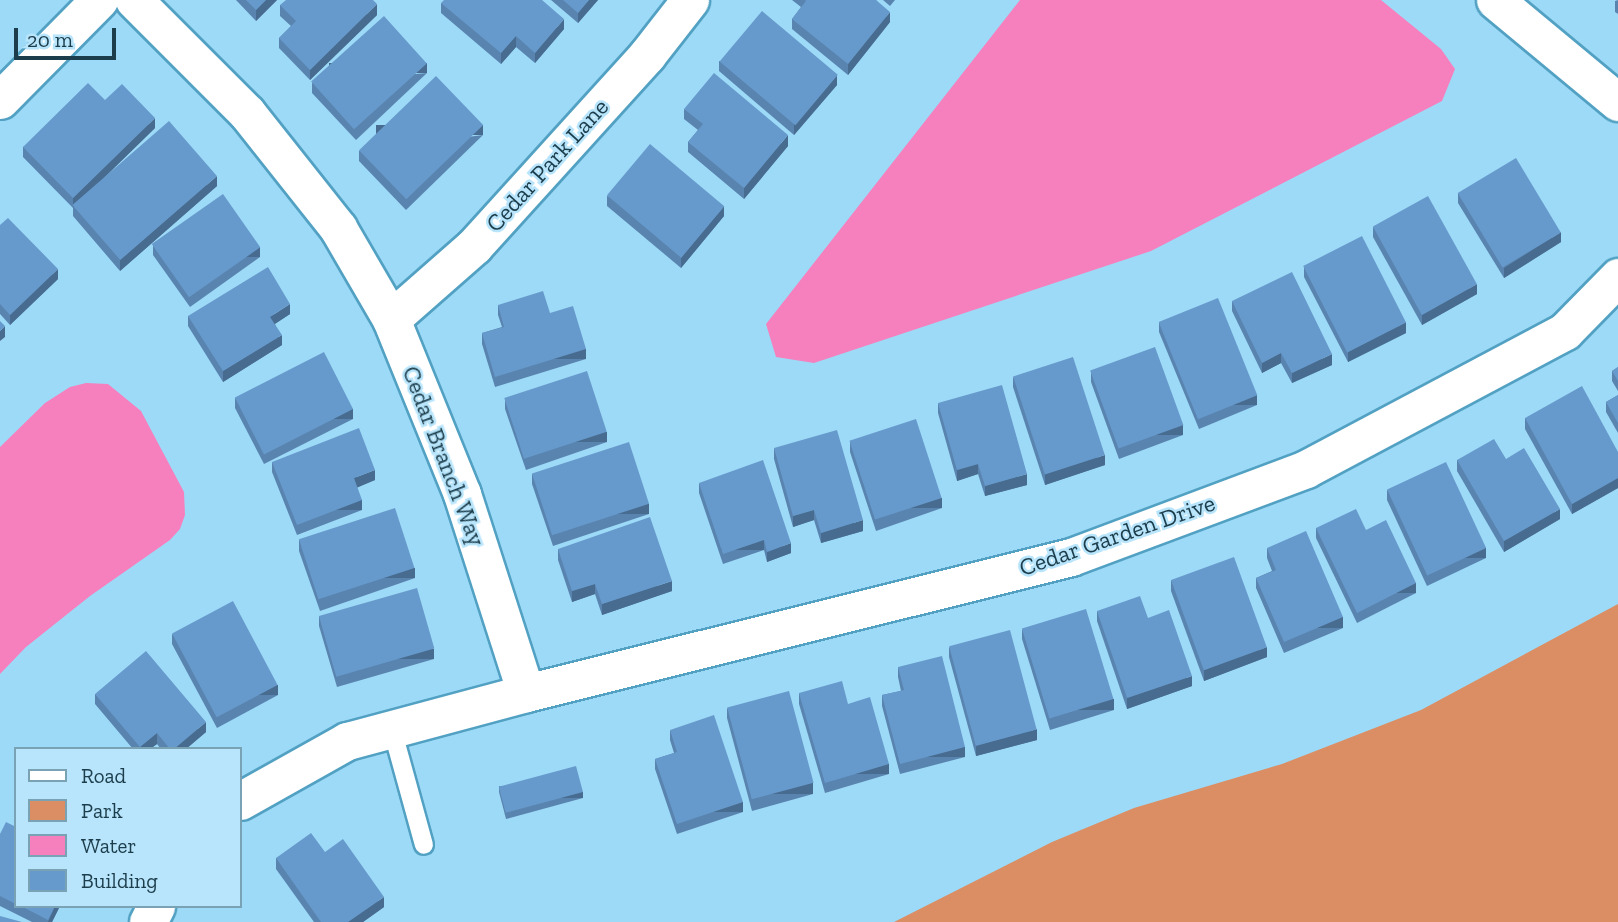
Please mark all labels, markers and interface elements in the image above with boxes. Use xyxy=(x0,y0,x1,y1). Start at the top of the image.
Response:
scale bar xyxy=(18,14,119,58)
text: 20 m xyxy=(27,27,73,52)
street label: Cedar Park Lane xyxy=(479,92,615,238)
street label: Cedar Branch Way xyxy=(396,361,492,551)
street label: Cedar Garden Drive xyxy=(1015,488,1219,582)
legend xyxy=(14,747,242,908)
text: Road xyxy=(81,763,126,788)
text: Park xyxy=(81,798,123,823)
text: Water xyxy=(81,833,136,858)
text: Building xyxy=(81,868,158,893)

